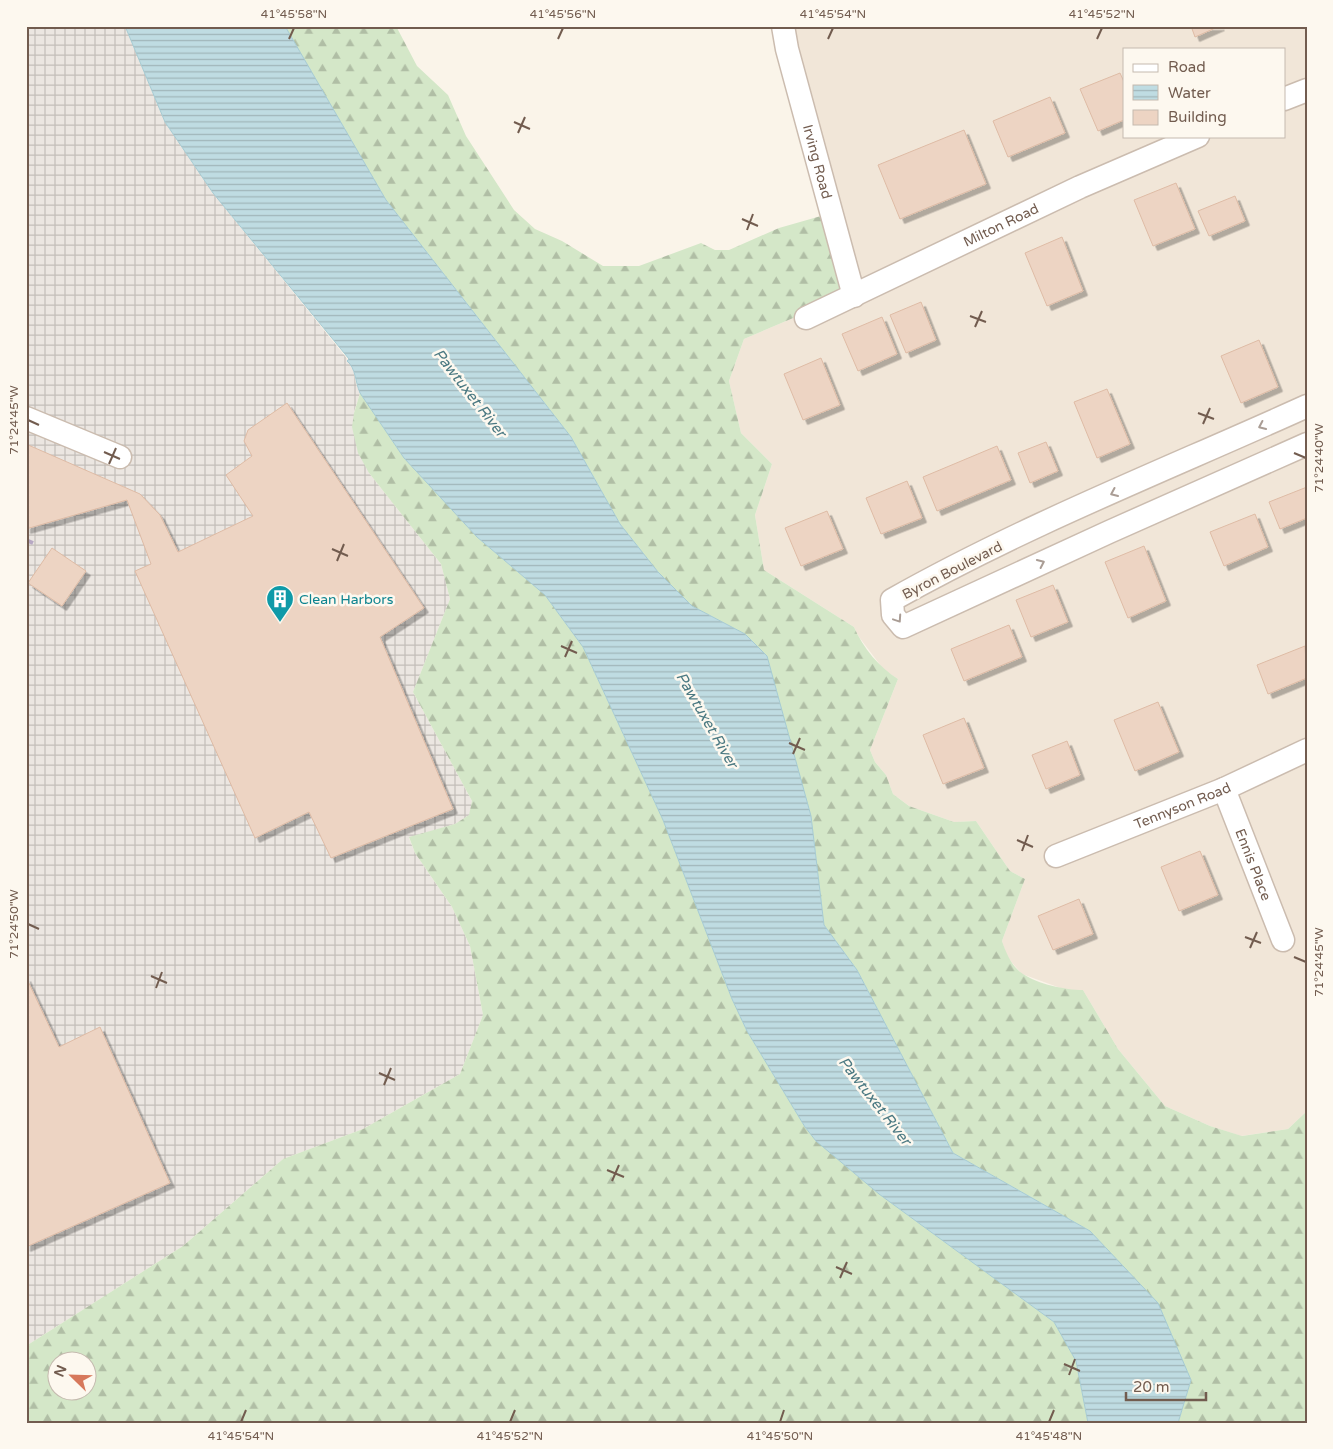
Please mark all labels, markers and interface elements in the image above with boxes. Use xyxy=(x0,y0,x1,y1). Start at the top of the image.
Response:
text: 41°45'58"N xyxy=(261,7,327,21)
text: 41°45'56"N xyxy=(530,7,596,21)
text: 41°45'54"N xyxy=(800,7,866,21)
text: 41°45'52"N xyxy=(1069,7,1135,21)
legend xyxy=(1123,48,1286,138)
text: Road xyxy=(1168,58,1206,76)
text: Water xyxy=(1168,84,1211,102)
text: Building xyxy=(1168,108,1227,126)
street label: Irving Road xyxy=(799,123,835,201)
street label: Milton Road xyxy=(961,200,1042,251)
water label: Pawtuxet River xyxy=(430,345,512,443)
text: 71°24'45"W xyxy=(7,385,21,455)
one-way arrow xyxy=(1258,420,1267,430)
text: 71°24'40"W xyxy=(1312,423,1326,493)
one-way arrow xyxy=(1110,486,1119,497)
street label: Byron Boulevard xyxy=(899,538,1005,603)
one-way arrow xyxy=(1036,559,1045,569)
building icon: Clean Harbors xyxy=(265,584,295,623)
place label: Clean Harbors xyxy=(299,591,394,608)
one-way arrow xyxy=(891,614,901,623)
water label: Pawtuxet River xyxy=(672,669,743,773)
street label: Tennyson Road xyxy=(1132,779,1234,833)
street label: Ennis Place xyxy=(1231,826,1275,903)
text: 71°24'50"W xyxy=(7,889,21,959)
text: 71°24'45"W xyxy=(1312,927,1326,997)
water label: Pawtuxet River xyxy=(835,1053,917,1151)
north arrow xyxy=(48,1352,98,1402)
text: N xyxy=(50,1363,71,1380)
scale bar xyxy=(1126,1369,1206,1401)
text: 20 m xyxy=(1133,1378,1170,1396)
text: 41°45'54"N xyxy=(208,1429,274,1443)
text: 41°45'52"N xyxy=(477,1429,543,1443)
text: 41°45'50"N xyxy=(747,1429,813,1443)
text: 41°45'48"N xyxy=(1016,1429,1082,1443)

